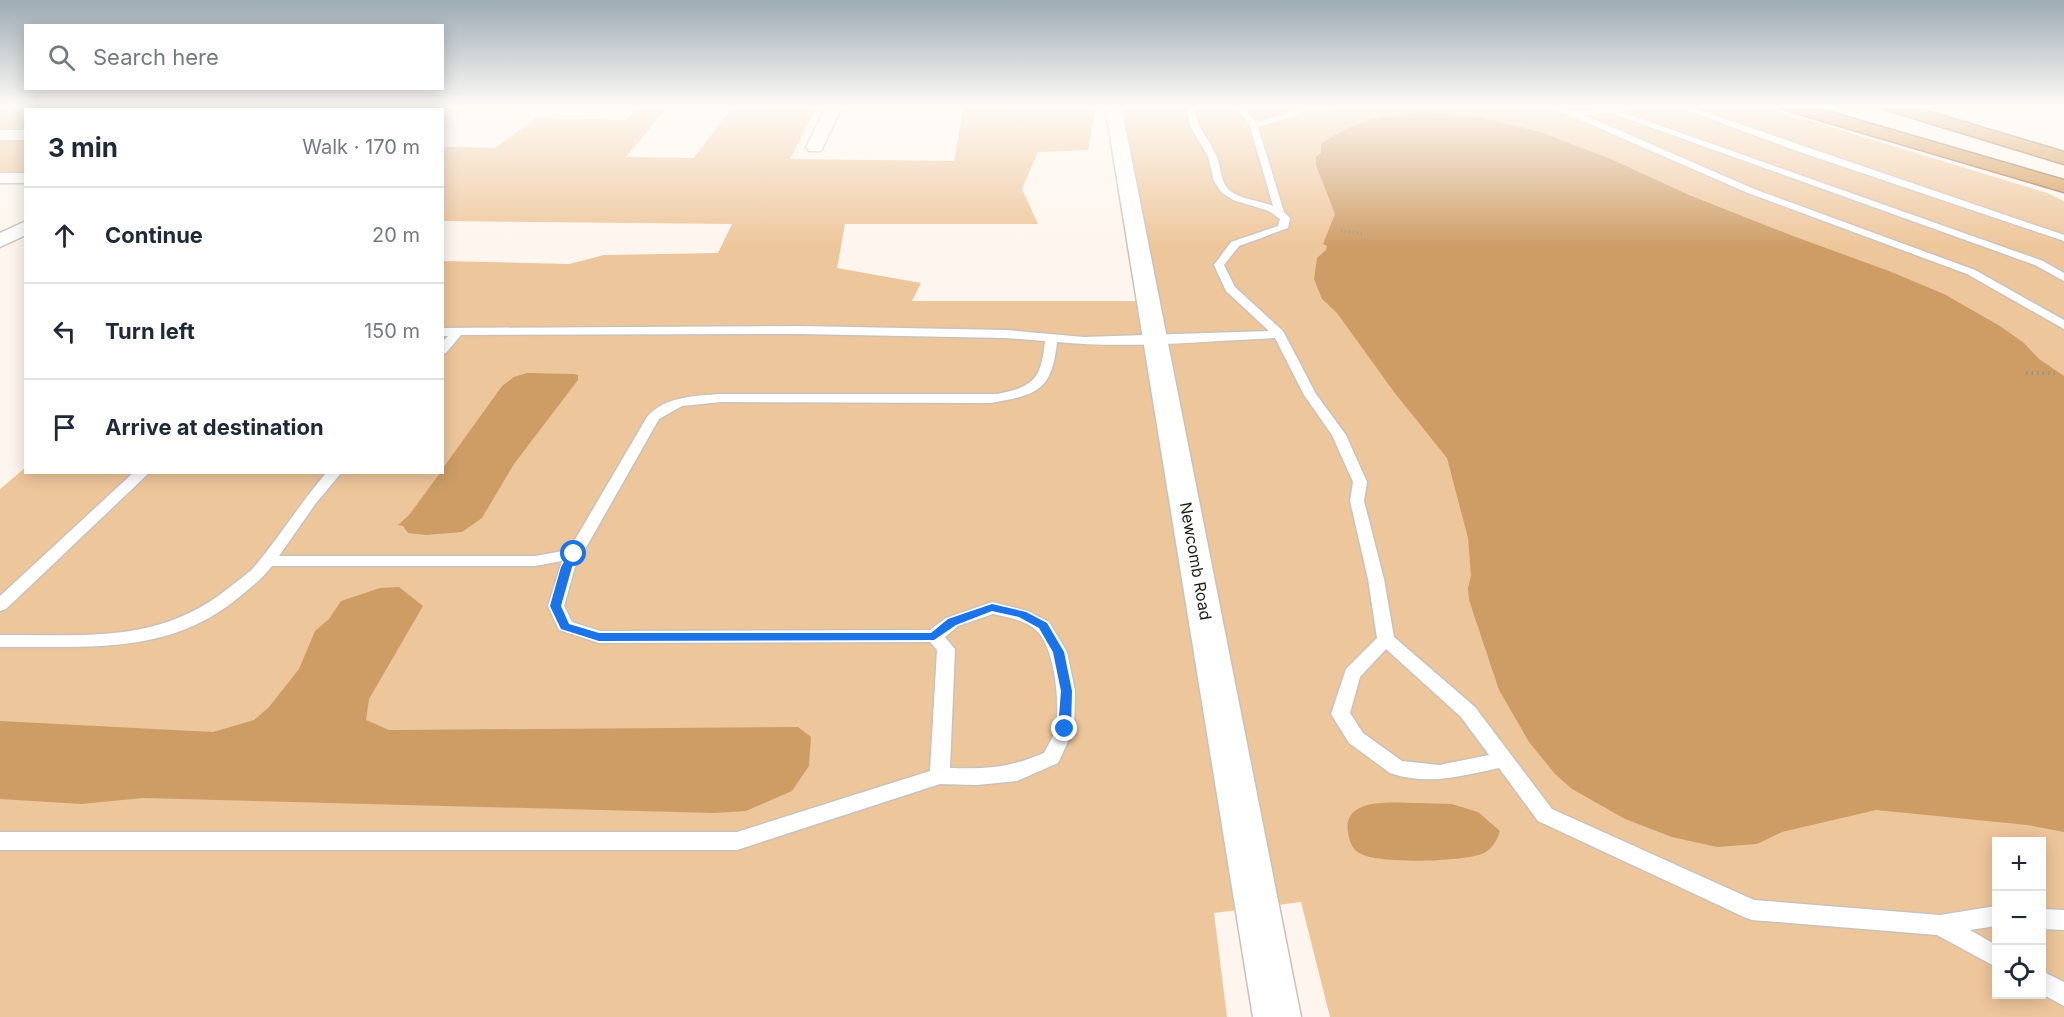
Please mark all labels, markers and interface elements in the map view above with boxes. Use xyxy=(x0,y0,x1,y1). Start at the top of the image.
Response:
search box xyxy=(24,24,444,90)
icon: search xyxy=(45,41,78,74)
text: Search here xyxy=(93,44,219,70)
text: 3 min xyxy=(48,132,118,163)
text: Walk · 170 m xyxy=(302,135,420,159)
icon: ahead xyxy=(48,219,81,252)
text: Continue xyxy=(105,222,203,248)
text: 20 m xyxy=(372,223,420,247)
icon: left xyxy=(48,315,81,348)
text: Turn left xyxy=(105,318,195,344)
text: 150 m xyxy=(364,319,420,343)
icon: arrive xyxy=(48,411,81,444)
text: Arrive at destination xyxy=(105,414,324,440)
street label: Newcomb Road xyxy=(1176,500,1216,622)
route start xyxy=(560,540,586,566)
route end xyxy=(1051,715,1077,741)
map controls xyxy=(1992,837,2046,999)
button: + xyxy=(1992,837,2046,891)
button: − xyxy=(1992,891,2046,945)
button: locate xyxy=(1992,945,2046,999)

